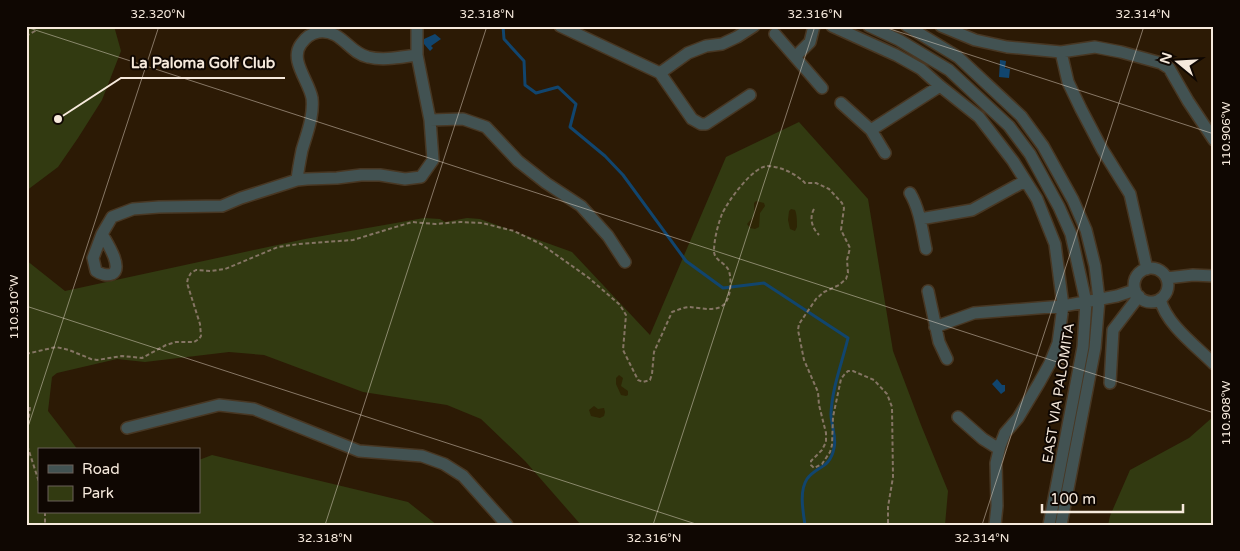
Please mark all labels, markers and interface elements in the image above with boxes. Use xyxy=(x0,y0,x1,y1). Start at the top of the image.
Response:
text: 32.320°N xyxy=(131,7,185,21)
text: 32.318°N xyxy=(460,7,514,21)
text: 32.316°N xyxy=(788,7,842,21)
text: 32.314°N xyxy=(1116,7,1170,21)
north arrow xyxy=(1152,38,1202,88)
callout: La Paloma Golf Club xyxy=(121,48,285,78)
text: N xyxy=(1156,50,1176,66)
text: La Paloma Golf Club xyxy=(131,54,276,72)
text: 110.906°W xyxy=(1219,102,1233,166)
text: 110.910°W xyxy=(7,274,21,340)
street label: EAST VIA PALOMITA xyxy=(1039,322,1078,464)
text: 110.908°W xyxy=(1219,380,1233,446)
legend xyxy=(38,448,200,514)
text: Road xyxy=(82,460,120,478)
scale bar xyxy=(1042,481,1184,513)
text: Park xyxy=(82,484,114,502)
text: 100 m xyxy=(1050,490,1096,508)
text: 32.318°N xyxy=(298,531,352,545)
text: 32.316°N xyxy=(627,531,681,545)
text: 32.314°N xyxy=(955,531,1009,545)

